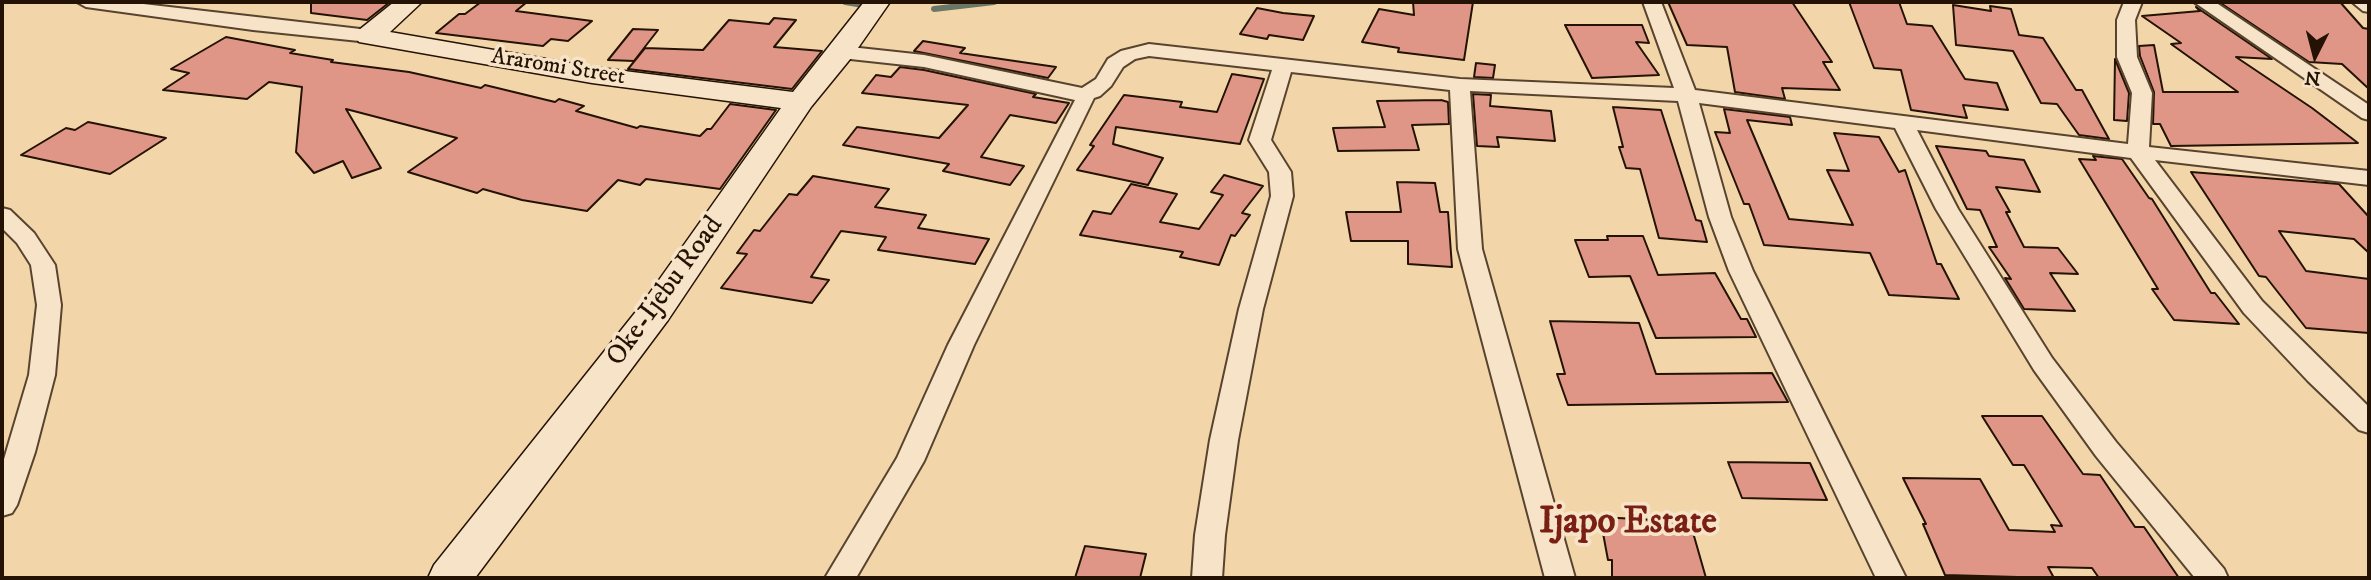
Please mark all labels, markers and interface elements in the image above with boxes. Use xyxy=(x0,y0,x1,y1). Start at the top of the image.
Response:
north arrow xyxy=(2280,21,2350,91)
street label: Araromi Street xyxy=(489,44,627,92)
text: N xyxy=(2304,65,2322,90)
street label: Oke-Ijebu Road xyxy=(600,211,732,373)
district label: Ijapo Estate xyxy=(1539,502,1717,546)

